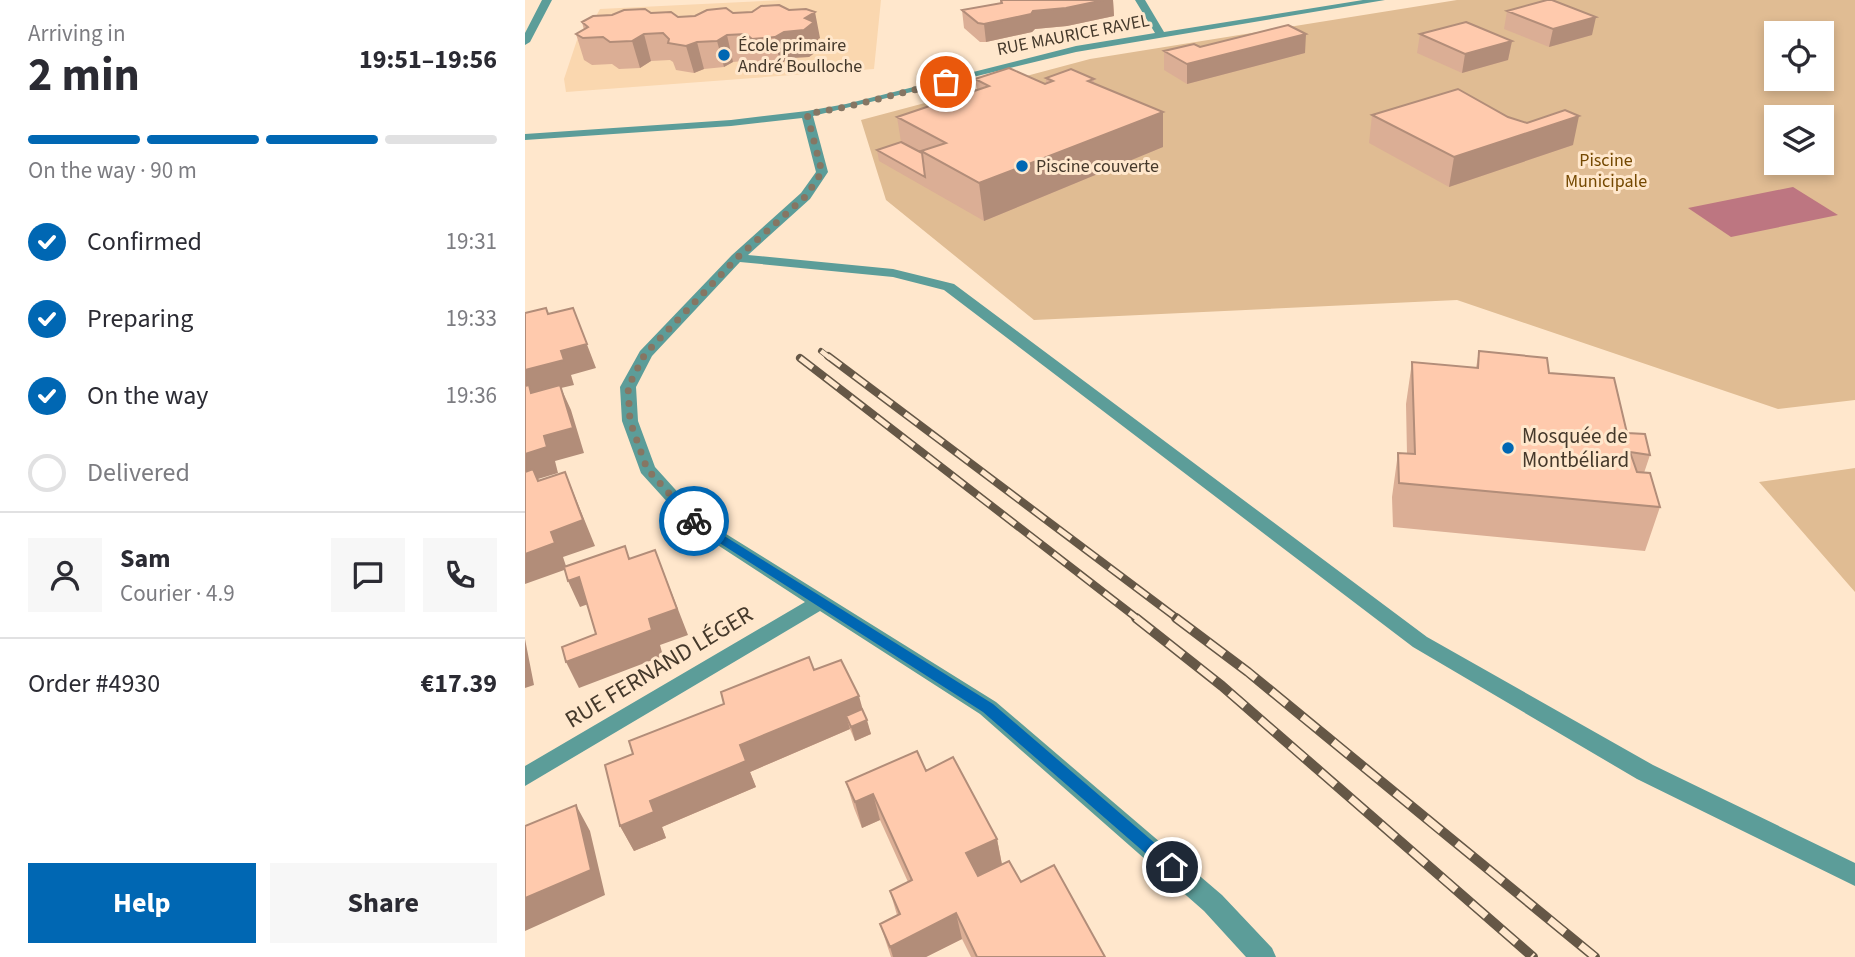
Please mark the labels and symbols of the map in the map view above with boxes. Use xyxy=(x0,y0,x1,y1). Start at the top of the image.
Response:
street label: RUE MAURICE RAVEL xyxy=(995,8,1152,62)
place label: École primaire André Boulloche xyxy=(738,33,862,79)
marker: École primaire André Boulloche xyxy=(716,47,732,63)
pin xyxy=(916,52,976,112)
park label: Piscine Municipale xyxy=(1565,148,1647,194)
place label: Piscine couverte xyxy=(1036,154,1159,179)
marker: Piscine couverte xyxy=(1014,158,1030,174)
place label: Mosquée de Montbéliard xyxy=(1522,421,1629,475)
marker: Mosquée de Montbéliard xyxy=(1500,440,1516,456)
courier xyxy=(659,486,729,556)
street label: RUE FERNAND LÉGER xyxy=(558,597,760,737)
pin xyxy=(1142,837,1202,897)

